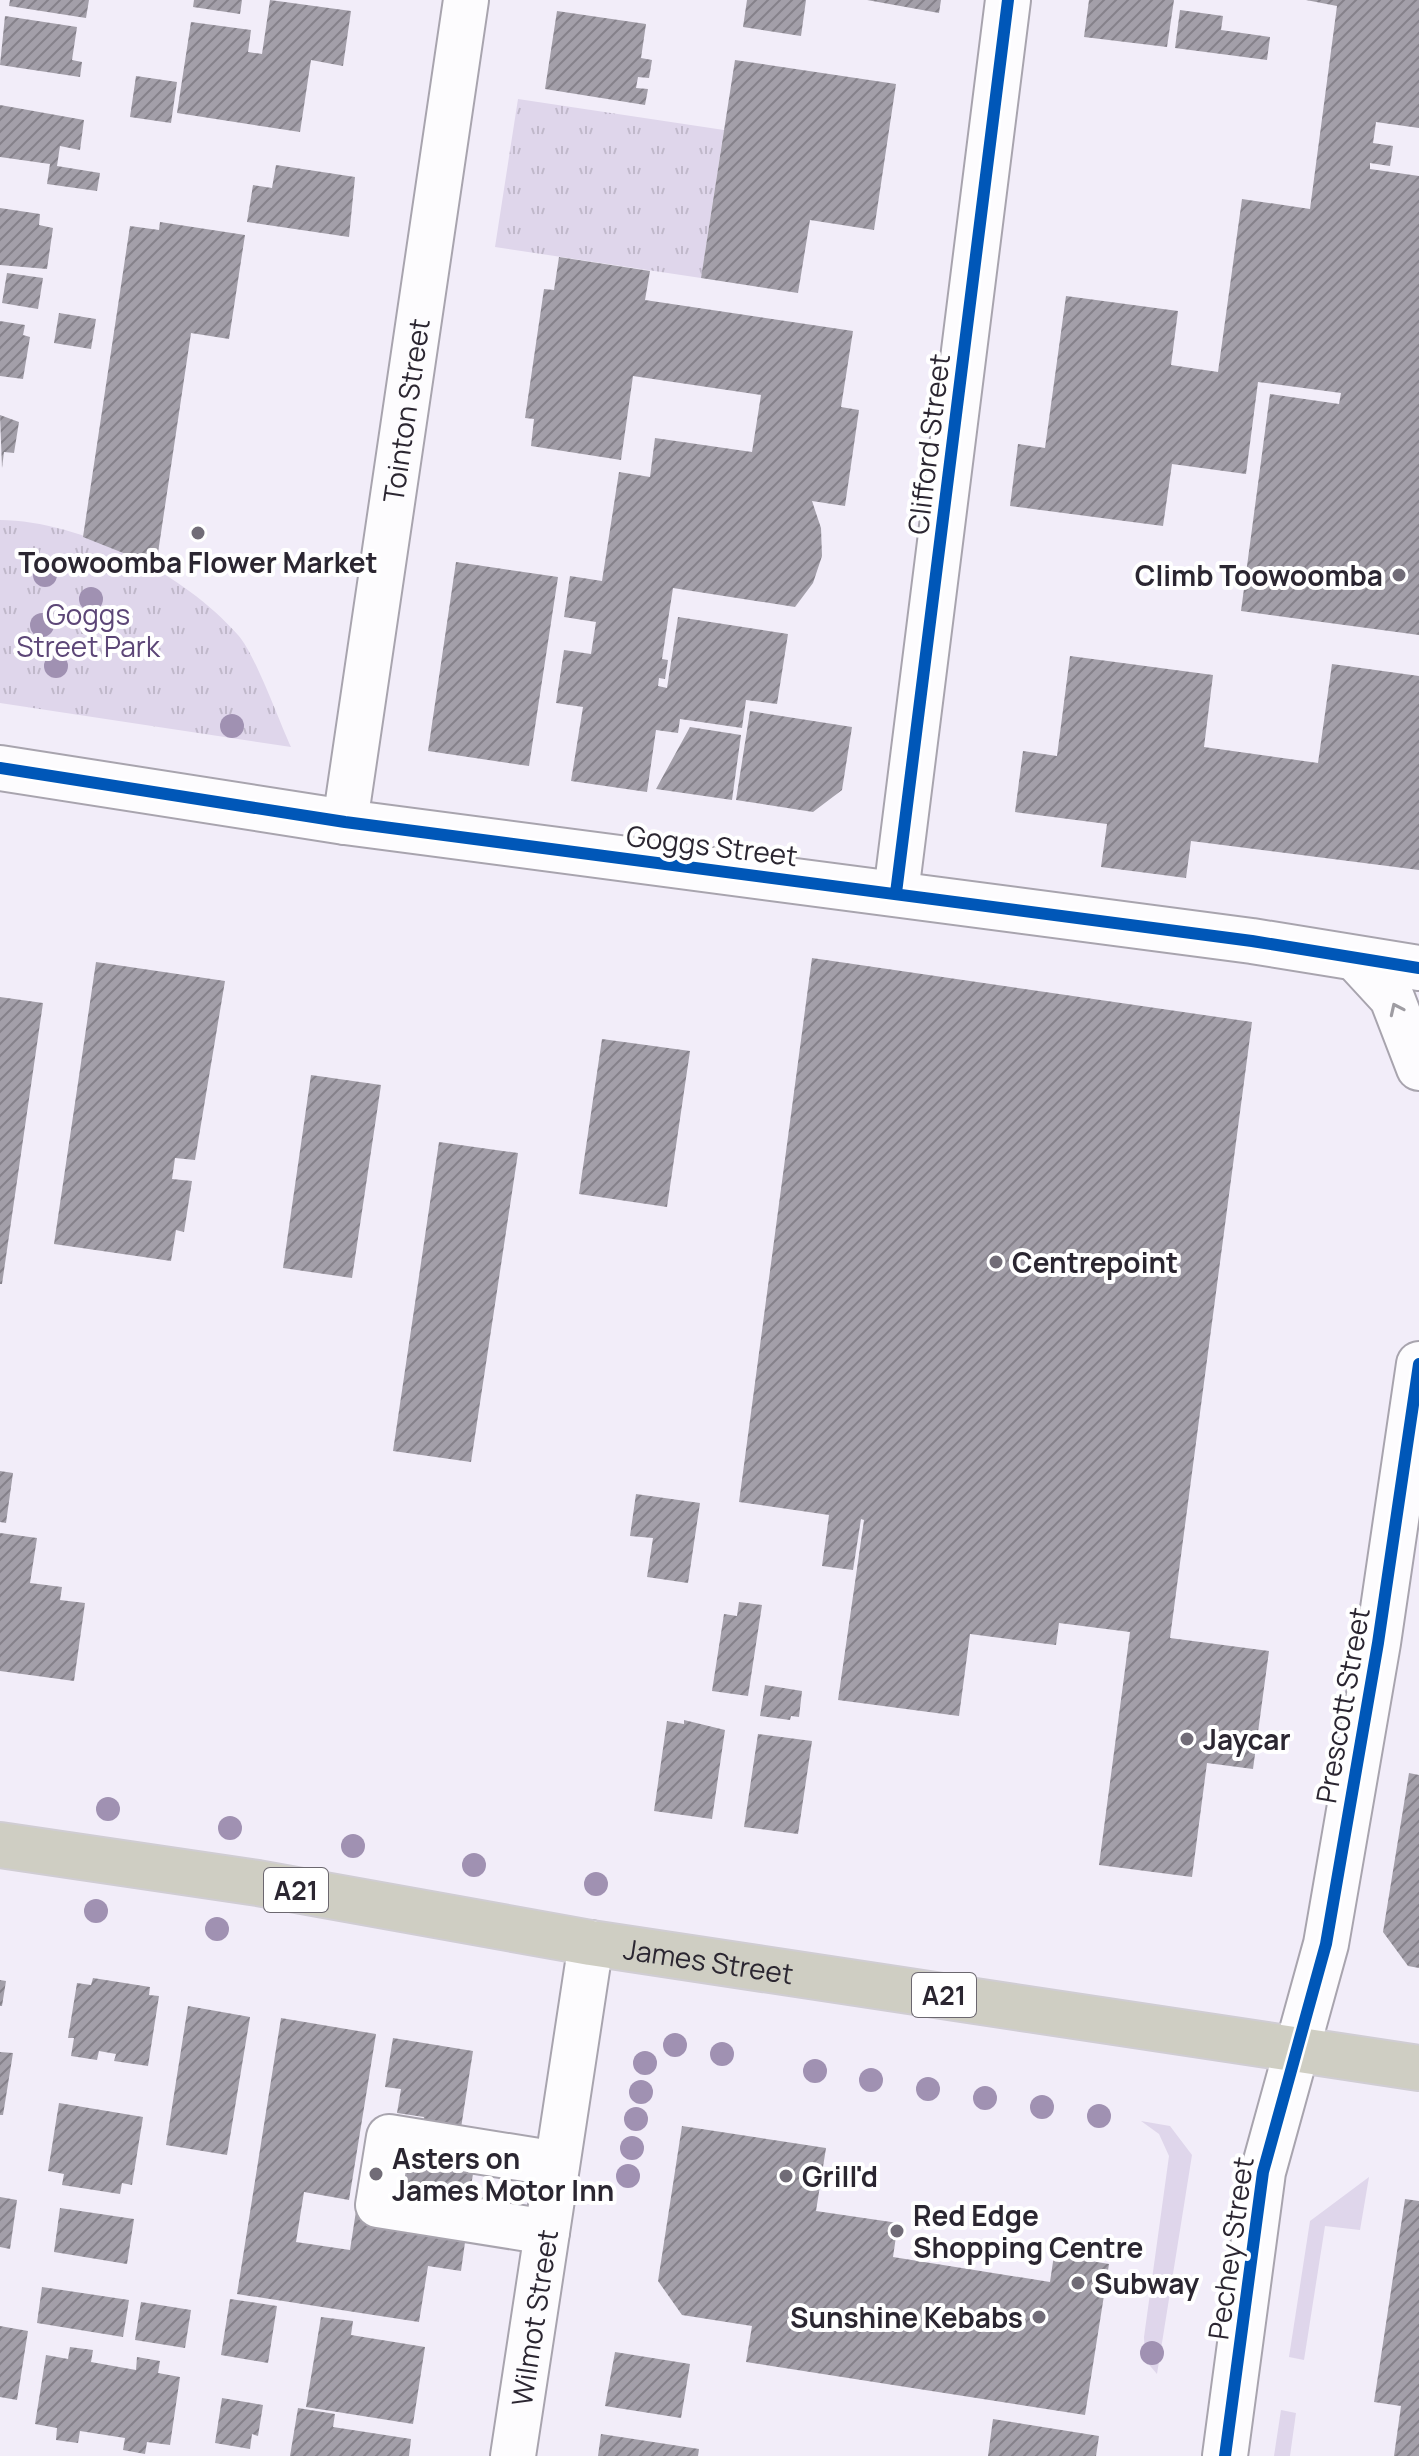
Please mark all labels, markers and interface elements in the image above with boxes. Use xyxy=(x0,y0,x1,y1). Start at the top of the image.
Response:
street label: Tointon Street xyxy=(373,316,438,505)
street label: Clifford Street xyxy=(898,351,958,537)
marker: Toowoomba Flower Market xyxy=(189,524,207,542)
place label: Toowoomba Flower Market xyxy=(18,543,378,581)
place label: Climb Toowoomba xyxy=(1135,556,1383,594)
marker: Climb Toowoomba xyxy=(1390,566,1408,584)
park label: Goggs Street Park xyxy=(16,595,161,665)
street label: Goggs Street xyxy=(624,816,800,874)
one-way arrow xyxy=(1390,1003,1406,1017)
place label: Centrepoint xyxy=(1012,1243,1178,1281)
marker: Centrepoint xyxy=(987,1253,1005,1271)
street label: Prescott Street xyxy=(1306,1604,1378,1806)
place label: Jaycar xyxy=(1203,1720,1291,1758)
marker: Jaycar xyxy=(1178,1730,1196,1748)
road number: A21 xyxy=(264,1868,328,1912)
street label: James Street xyxy=(621,1929,796,1992)
road number: A21 xyxy=(912,1973,976,2017)
place label: Asters on James Motor Inn xyxy=(392,2139,614,2209)
street label: Pechey Street xyxy=(1198,2154,1262,2342)
place label: Grill'd xyxy=(802,2157,878,2195)
marker: Asters on James Motor Inn xyxy=(367,2165,385,2183)
marker: Grill'd xyxy=(777,2167,795,2185)
place label: Red Edge Shopping Centre xyxy=(913,2196,1143,2266)
marker: Red Edge Shopping Centre xyxy=(888,2222,906,2240)
street label: Wilmot Street xyxy=(502,2227,566,2408)
place label: Subway xyxy=(1094,2264,1200,2302)
marker: Subway xyxy=(1069,2274,1087,2292)
place label: Sunshine Kebabs xyxy=(790,2298,1023,2336)
marker: Sunshine Kebabs xyxy=(1030,2308,1048,2326)

